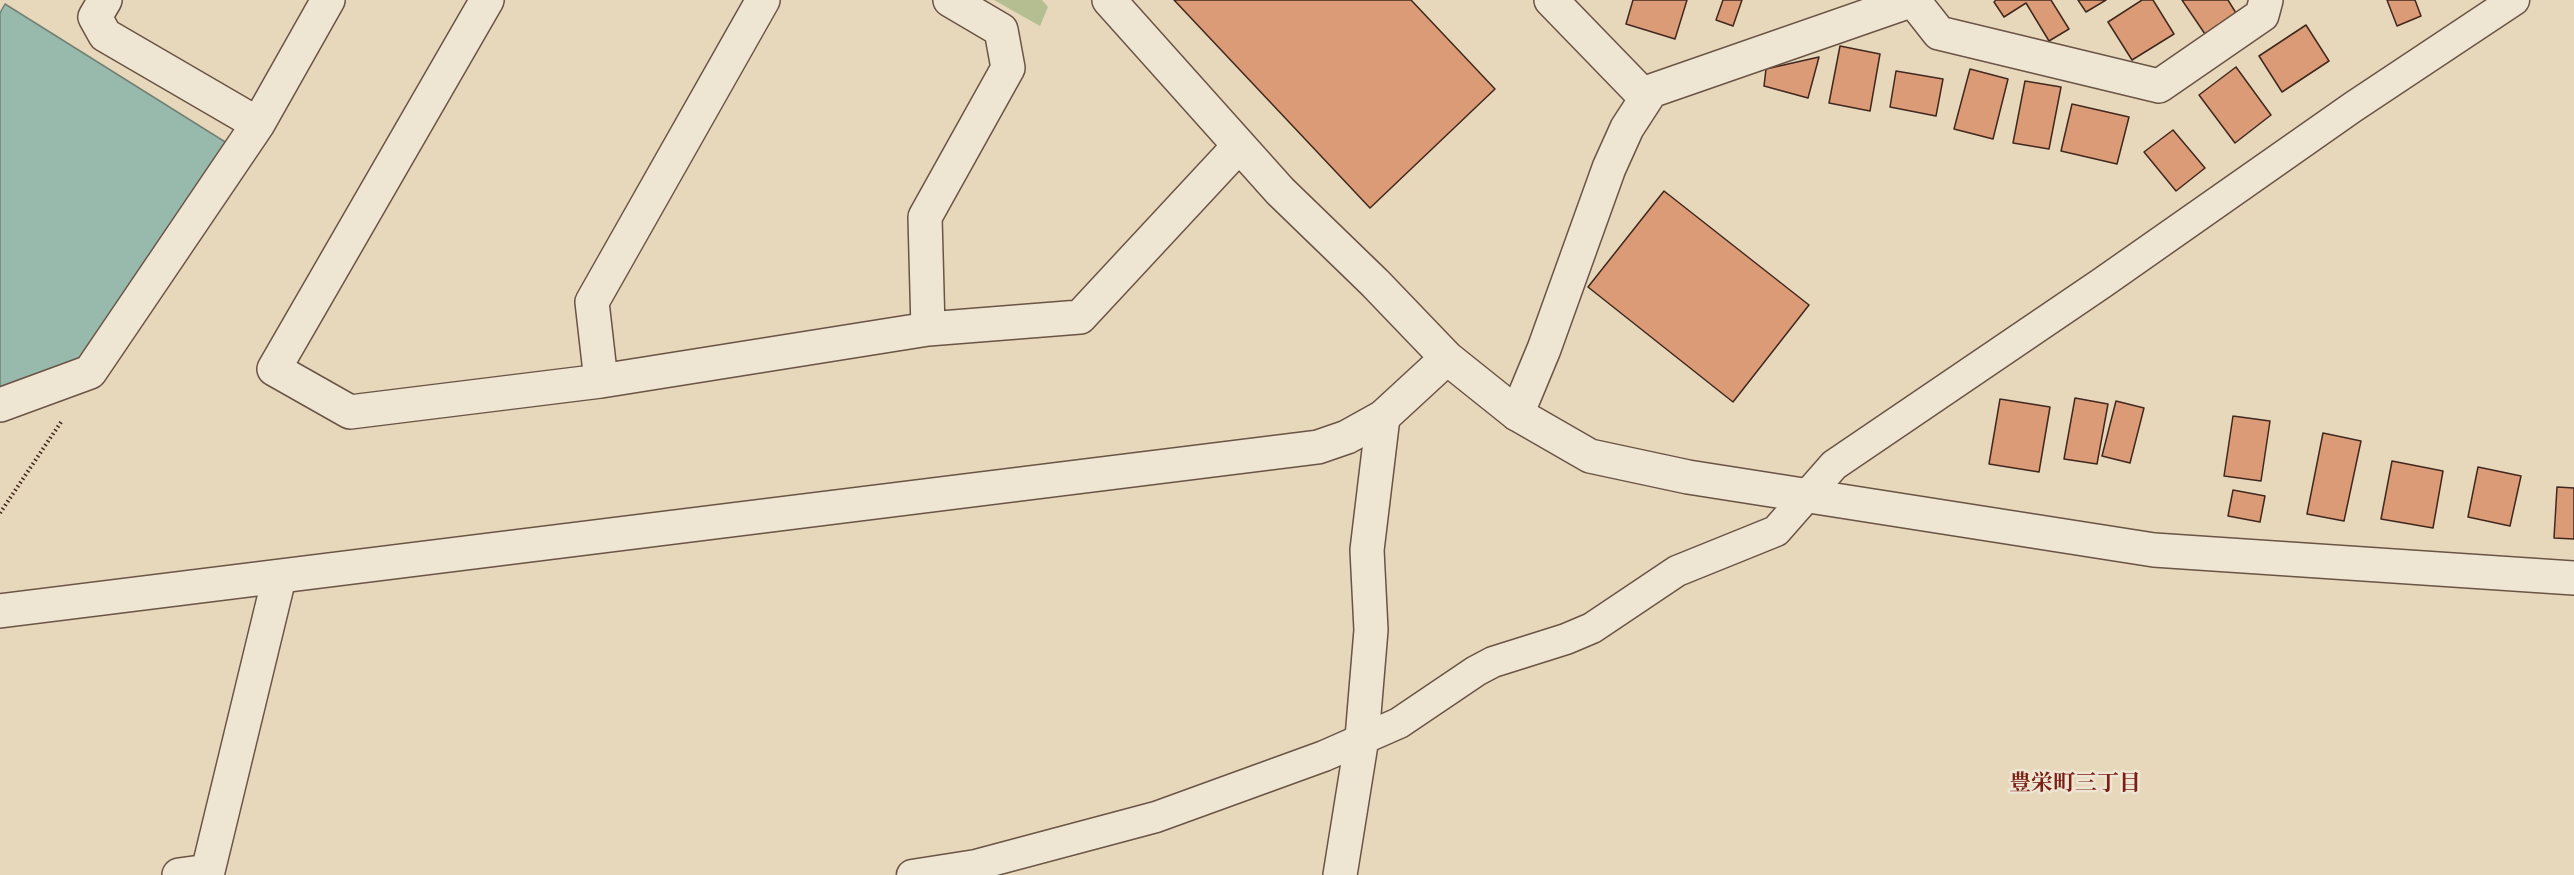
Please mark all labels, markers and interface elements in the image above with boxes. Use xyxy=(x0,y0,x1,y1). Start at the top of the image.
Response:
district label: 豊栄町三丁目 xyxy=(2009,772,2141,798)

